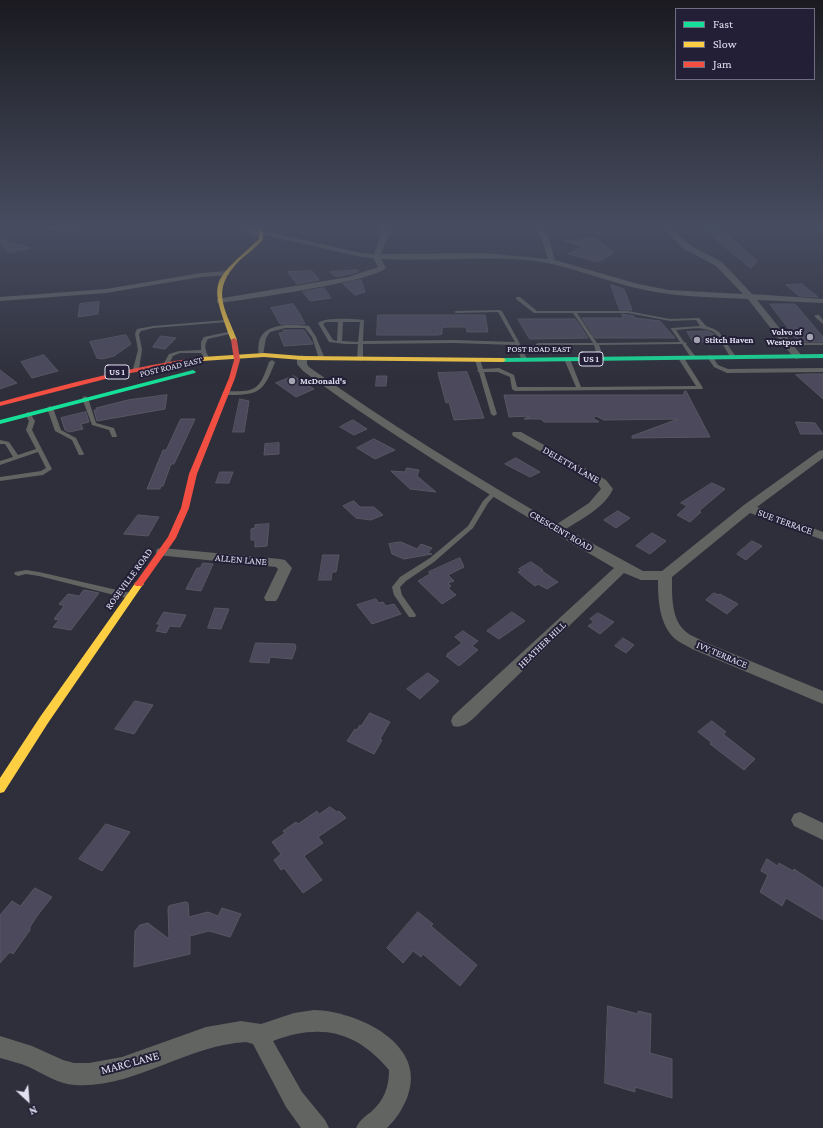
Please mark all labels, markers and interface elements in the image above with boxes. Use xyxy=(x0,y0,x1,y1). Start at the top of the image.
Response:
legend xyxy=(675,8,815,80)
text: Fast xyxy=(713,17,733,31)
text: Slow xyxy=(713,37,737,51)
text: Jam xyxy=(713,57,732,71)
place label: Volvo of Westport xyxy=(766,327,802,348)
marker: Volvo of Westport xyxy=(805,332,815,342)
marker: Stitch Haven xyxy=(692,335,702,345)
place label: Stitch Haven xyxy=(705,335,753,345)
street label: POST ROAD EAST xyxy=(507,344,571,354)
road number: US 1 xyxy=(579,352,603,366)
street label: POST ROAD EAST xyxy=(139,355,203,379)
road number: US 1 xyxy=(105,365,129,379)
marker: McDonald's xyxy=(287,376,297,386)
place label: McDonald's xyxy=(300,376,346,386)
street label: DELETTA LANE xyxy=(541,444,601,486)
street label: SUE TERRACE xyxy=(756,507,814,537)
street label: CRESCENT ROAD xyxy=(527,508,595,554)
street label: ROSEVILLE ROAD xyxy=(103,546,155,612)
street label: ALLEN LANE xyxy=(214,552,268,568)
street label: HEATHER HILL xyxy=(516,619,568,671)
street label: IVY TERRACE xyxy=(695,639,749,671)
street label: MARC LANE xyxy=(99,1048,161,1078)
north arrow xyxy=(8,1080,48,1120)
text: N xyxy=(27,1104,39,1118)

